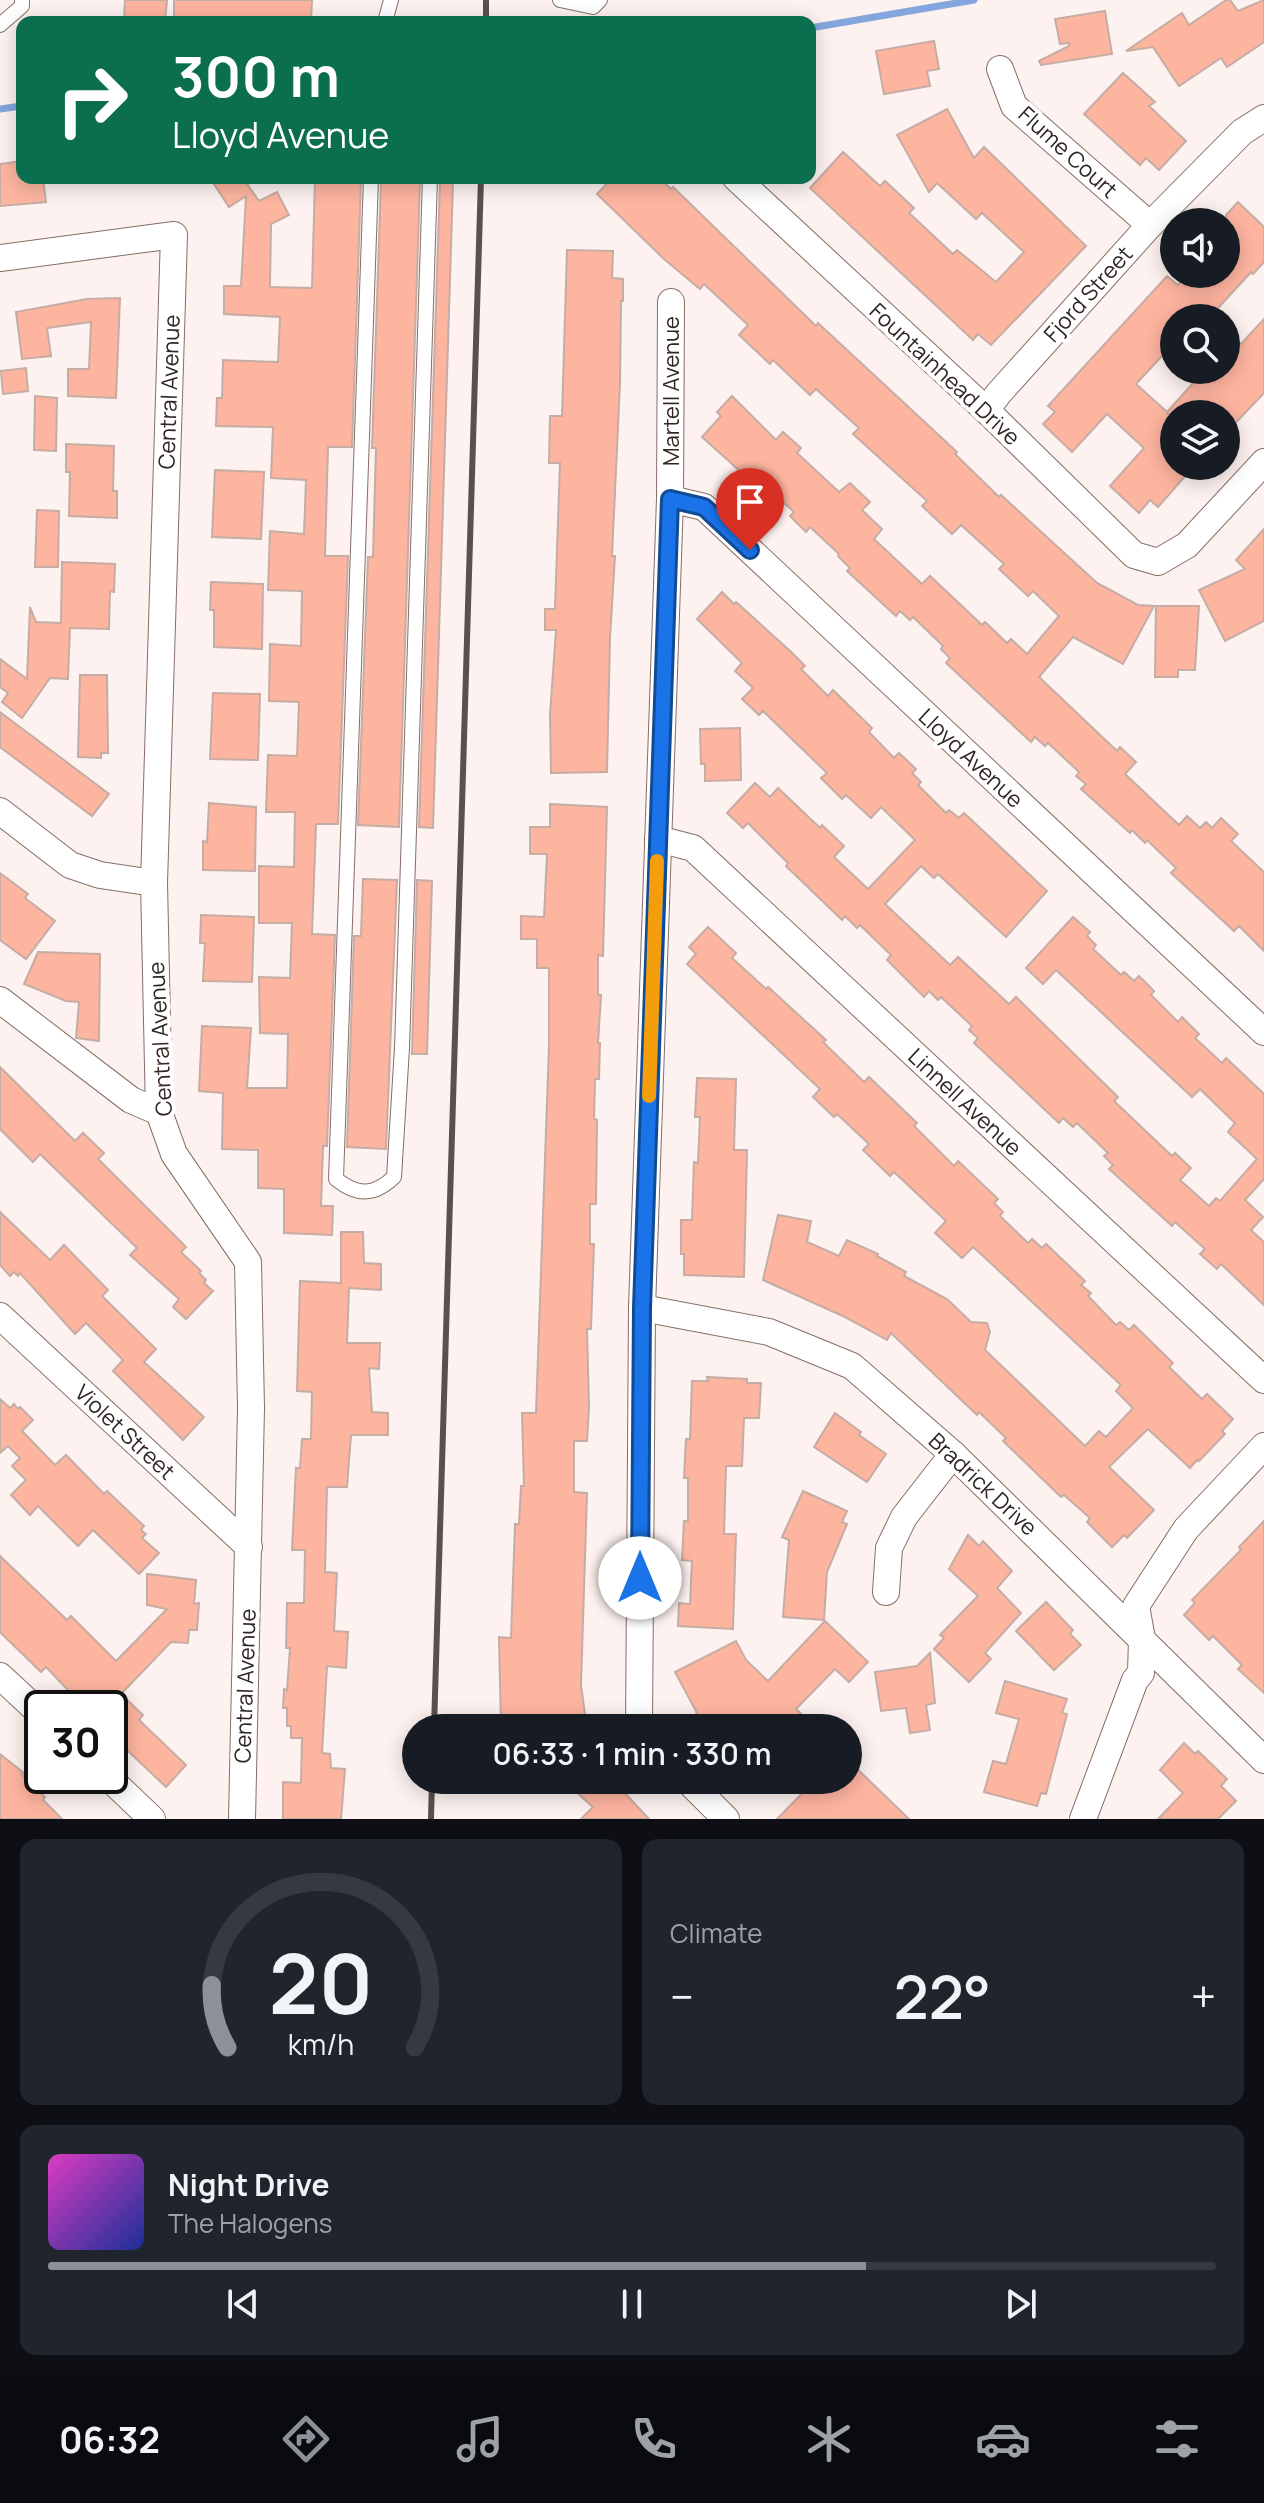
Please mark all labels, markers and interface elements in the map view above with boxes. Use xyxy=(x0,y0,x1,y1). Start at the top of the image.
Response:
text: 300 m xyxy=(172,37,340,114)
icon: right xyxy=(40,48,144,152)
street label: Flume Court xyxy=(1012,99,1124,205)
text: Lloyd Avenue xyxy=(172,110,389,159)
map controls xyxy=(1160,208,1240,480)
button: sound xyxy=(1160,208,1240,288)
street label: Fjord Street xyxy=(1037,239,1139,348)
street label: Fountainhead Drive xyxy=(863,296,1027,452)
button: search xyxy=(1160,304,1240,384)
street label: Central Avenue xyxy=(151,314,187,470)
street label: Martell Avenue xyxy=(656,316,686,466)
button: layers xyxy=(1160,400,1240,480)
pin xyxy=(716,468,784,550)
icon: arrive xyxy=(728,480,772,524)
street label: Lloyd Avenue xyxy=(912,702,1030,814)
street label: Central Avenue xyxy=(141,961,179,1117)
street label: Linnell Avenue xyxy=(902,1041,1028,1163)
street label: Violet Street xyxy=(68,1378,182,1486)
street label: Bradrick Drive xyxy=(922,1426,1044,1542)
position arrow xyxy=(598,1536,682,1620)
street label: Central Avenue xyxy=(227,1608,263,1764)
speed limit sign: 30 xyxy=(24,1690,128,1794)
text: 06:33 · 1 min · 330 m xyxy=(493,1733,771,1774)
text: Climate xyxy=(670,1915,762,1951)
text: 20 xyxy=(269,1925,373,2039)
text: 22° xyxy=(893,1955,991,2037)
text: − xyxy=(670,1966,694,2026)
text: + xyxy=(1191,1966,1216,2026)
text: km/h xyxy=(288,2025,354,2064)
text: Night Drive xyxy=(168,2164,330,2205)
text: The Halogens xyxy=(168,2205,332,2241)
icon: previous xyxy=(221,2282,265,2326)
icon: pause xyxy=(610,2282,654,2326)
icon: next xyxy=(999,2282,1043,2326)
icon: directions xyxy=(278,2411,334,2467)
icon: music xyxy=(452,2411,508,2467)
icon: phone xyxy=(626,2411,682,2467)
icon: climate xyxy=(801,2411,857,2467)
icon: car xyxy=(975,2411,1031,2467)
icon: filters xyxy=(1149,2411,1205,2467)
text: 06:32 xyxy=(59,2415,160,2464)

